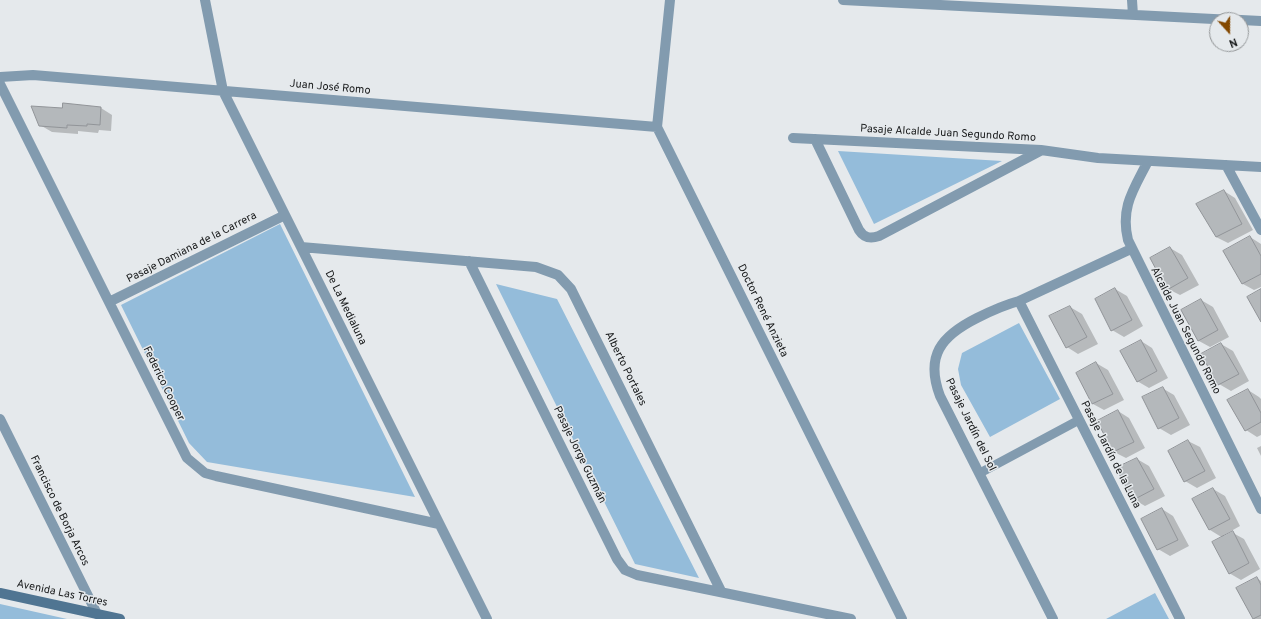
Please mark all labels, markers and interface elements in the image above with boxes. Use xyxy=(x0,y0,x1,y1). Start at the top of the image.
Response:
north arrow xyxy=(1209,12,1249,52)
text: N xyxy=(1227,34,1239,50)
street label: Juan José Romo xyxy=(289,78,371,98)
street label: Pasaje Alcalde Juan Segundo Romo xyxy=(860,123,1036,145)
street label: Pasaje Damiana de la Carrera xyxy=(125,209,259,287)
street label: Doctor René Anzieta xyxy=(734,262,790,360)
street label: Alcalde Juan Segundo Romo xyxy=(1147,265,1223,397)
street label: De La Medialuna xyxy=(321,269,369,347)
street label: Alberto Portales xyxy=(601,330,649,408)
street label: Federico Cooper xyxy=(139,345,187,423)
street label: Pasaje Jardín del Sol xyxy=(942,376,998,474)
street label: Pasaje Jardín de la Luna xyxy=(1077,399,1143,511)
street label: Pasaje Jorge Guzmán xyxy=(550,404,608,506)
street label: Francisco de Borja Arcos xyxy=(27,454,91,568)
street label: Avenida Las Torres xyxy=(15,578,109,610)

